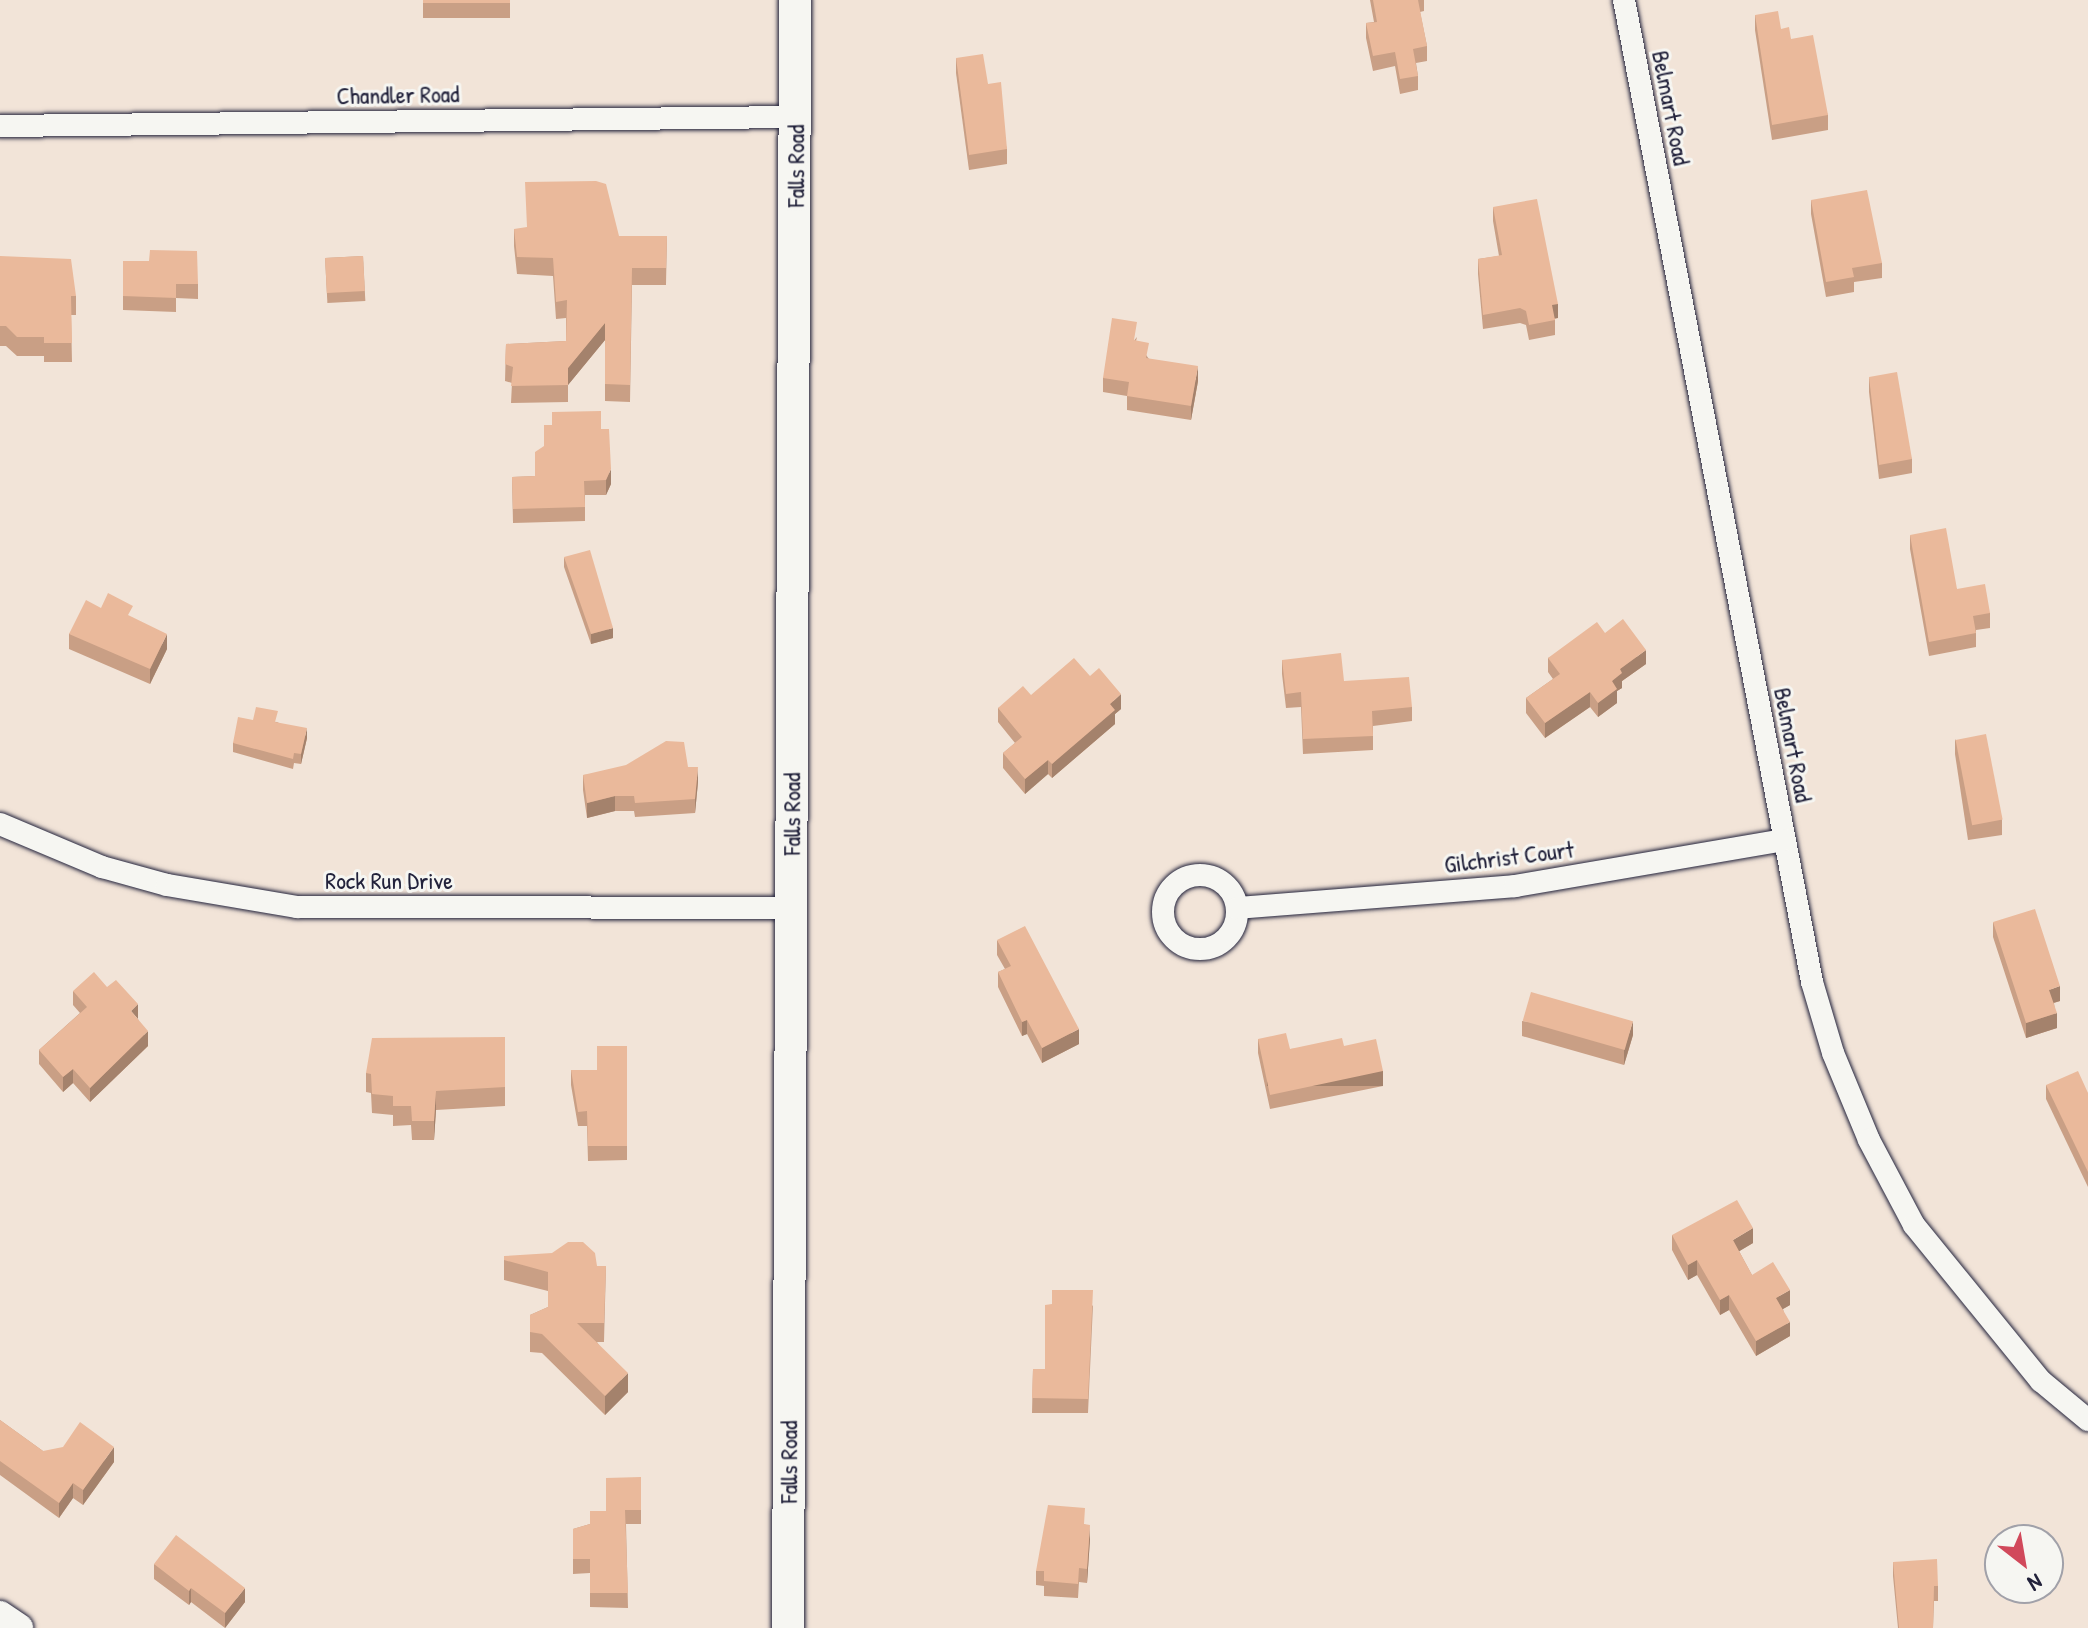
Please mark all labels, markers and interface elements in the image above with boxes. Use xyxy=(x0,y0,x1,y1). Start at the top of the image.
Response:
street label: Belmart Road xyxy=(1646,48,1696,168)
street label: Chandler Road xyxy=(336,80,460,110)
street label: Falls Road xyxy=(782,125,810,207)
street label: Belmart Road xyxy=(1768,685,1818,805)
street label: Falls Road xyxy=(778,773,806,855)
street label: Gilchrist Court xyxy=(1443,835,1575,879)
street label: Rock Run Drive xyxy=(325,867,453,895)
street label: Falls Road xyxy=(775,1421,803,1503)
north arrow xyxy=(1984,1524,2064,1604)
text: N xyxy=(2023,1567,2048,1599)

